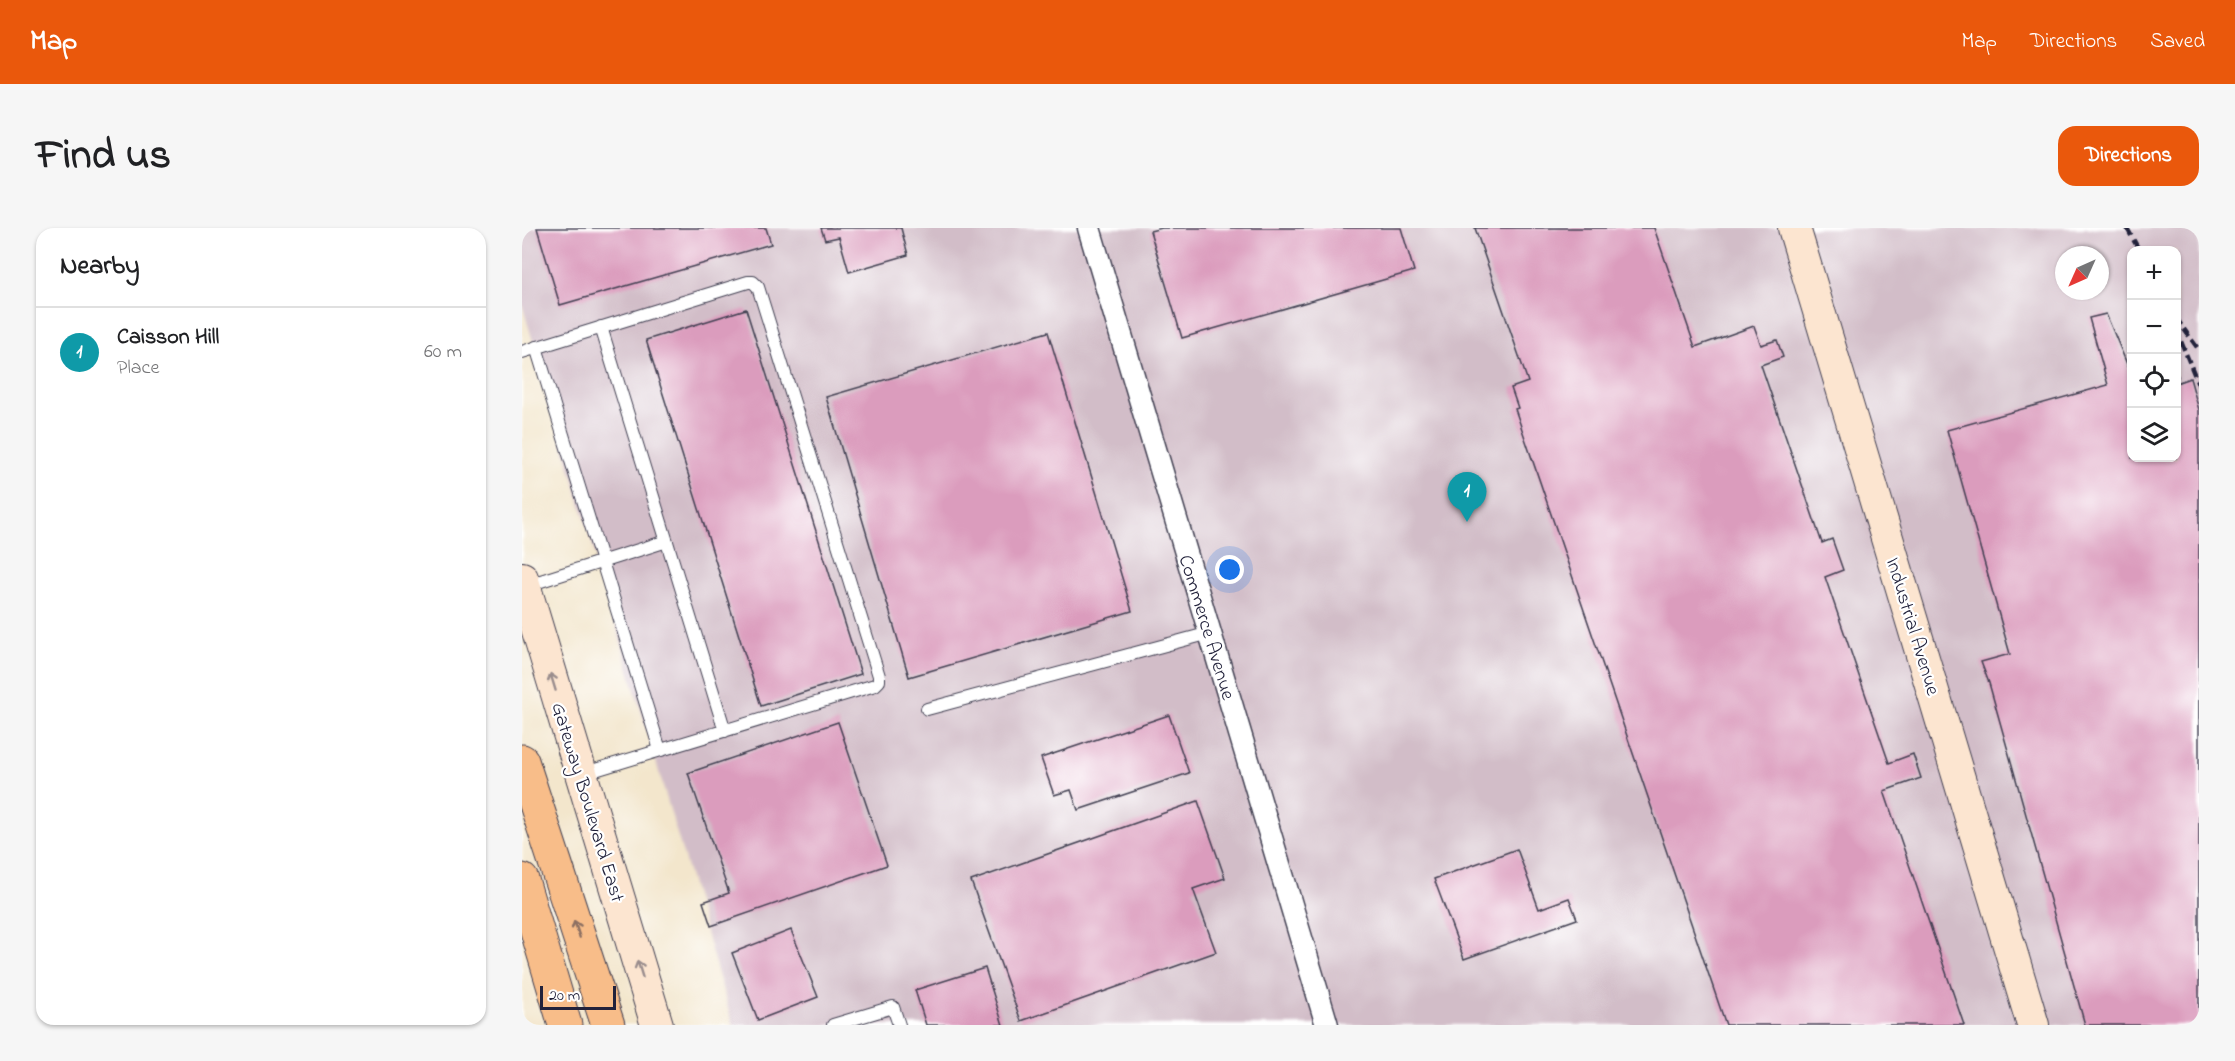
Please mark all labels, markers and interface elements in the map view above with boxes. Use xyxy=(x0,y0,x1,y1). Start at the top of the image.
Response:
text: Map xyxy=(30,22,77,63)
text: Map xyxy=(1961,27,1997,57)
text: Directions xyxy=(2030,27,2117,57)
text: Saved xyxy=(2150,27,2205,57)
text: Find us xyxy=(36,126,171,187)
button: Directions xyxy=(2058,126,2199,186)
north arrow xyxy=(2055,246,2109,300)
map controls xyxy=(2127,246,2181,462)
button: + xyxy=(2127,246,2181,300)
text: Nearby xyxy=(60,248,139,286)
button: − xyxy=(2127,300,2181,354)
text: Caisson Hill xyxy=(117,322,219,354)
text: 1 xyxy=(76,338,83,367)
text: 60 m xyxy=(424,338,462,367)
text: Place xyxy=(117,354,159,383)
button: locate xyxy=(2127,354,2181,408)
button: layers xyxy=(2127,408,2181,462)
pin: 1 xyxy=(1448,472,1486,522)
street label: Commerce Avenue xyxy=(1170,552,1241,704)
street label: Industrial Avenue xyxy=(1877,554,1946,699)
your location xyxy=(1215,555,1244,584)
one-way arrow xyxy=(547,673,558,692)
street label: Gateway Boulevard East xyxy=(542,699,631,906)
one-way arrow xyxy=(571,920,582,939)
one-way arrow xyxy=(634,960,645,979)
scale bar xyxy=(540,983,616,1010)
text: 20 m xyxy=(549,984,580,1008)

